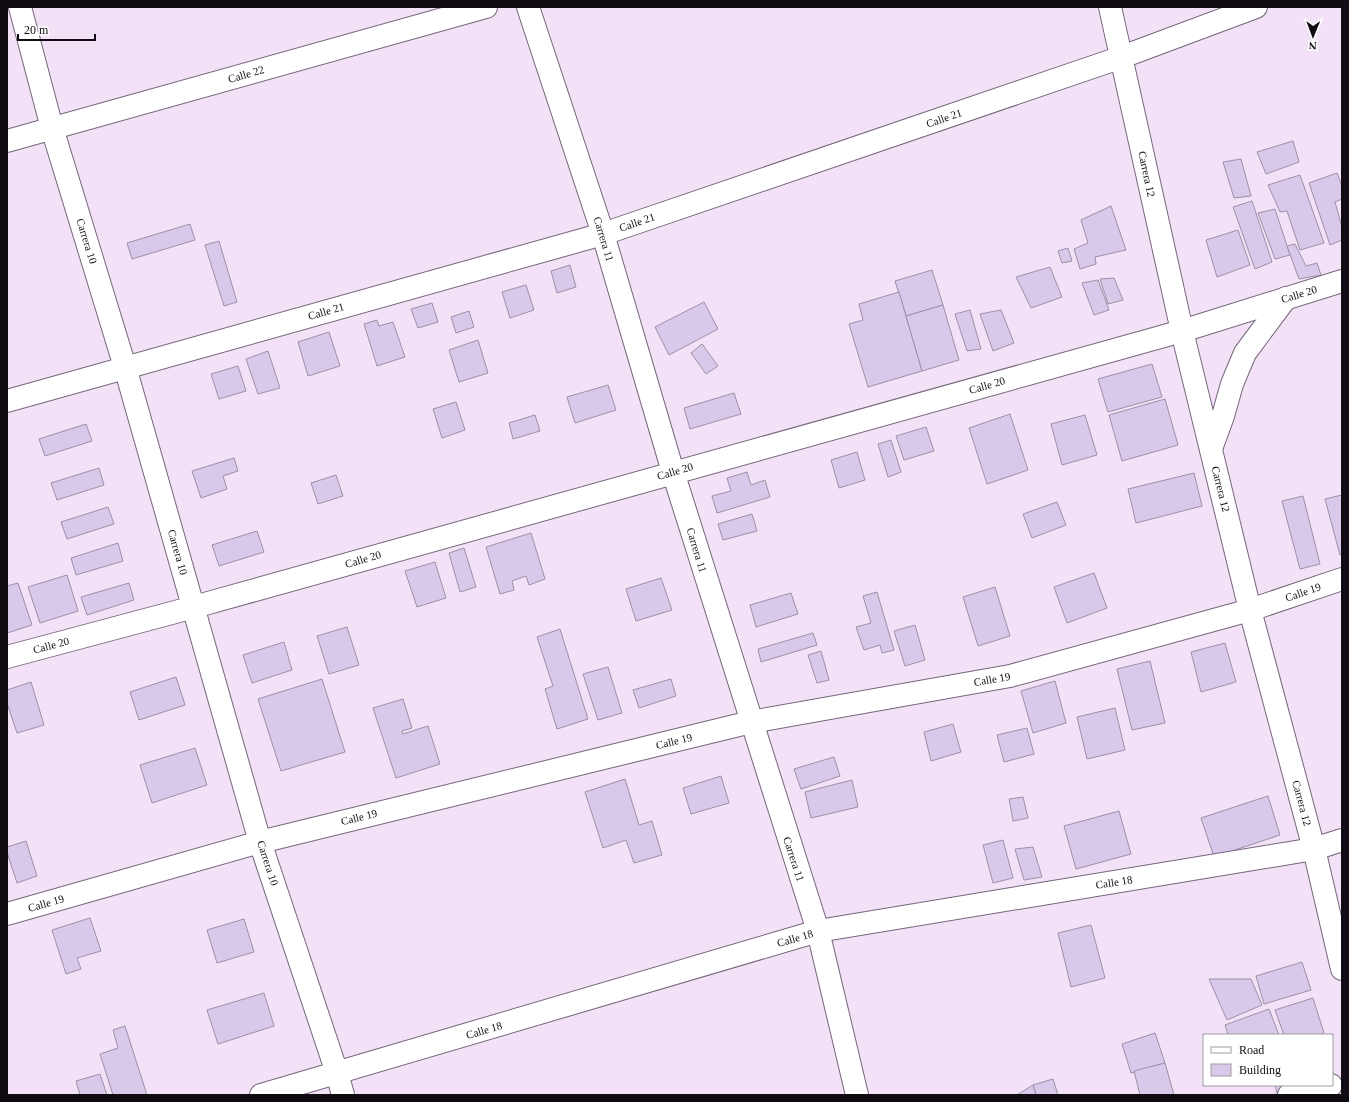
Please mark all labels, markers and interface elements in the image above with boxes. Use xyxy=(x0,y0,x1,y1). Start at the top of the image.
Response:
scale bar xyxy=(18,16,95,42)
north arrow xyxy=(1293,16,1333,56)
text: 20 m xyxy=(24,23,49,37)
text: N xyxy=(1309,40,1317,52)
street label: Calle 22 xyxy=(227,63,265,85)
street label: Calle 21 xyxy=(925,106,963,130)
street label: Carrera 12 xyxy=(1136,150,1158,198)
street label: Calle 21 xyxy=(618,210,656,234)
street label: Carrera 11 xyxy=(591,215,617,263)
street label: Carrera 10 xyxy=(74,217,100,266)
street label: Calle 20 xyxy=(1280,283,1319,305)
street label: Calle 21 xyxy=(307,300,345,322)
street label: Calle 20 xyxy=(968,374,1007,396)
street label: Calle 20 xyxy=(656,460,695,482)
street label: Carrera 12 xyxy=(1210,465,1232,513)
street label: Carrera 11 xyxy=(684,526,710,574)
street label: Carrera 10 xyxy=(166,528,190,577)
street label: Calle 20 xyxy=(344,548,383,570)
street label: Calle 19 xyxy=(1284,580,1323,604)
street label: Calle 20 xyxy=(32,634,71,656)
street label: Calle 19 xyxy=(973,670,1012,688)
street label: Calle 19 xyxy=(655,731,694,751)
street label: Carrera 12 xyxy=(1290,779,1314,827)
street label: Calle 19 xyxy=(340,807,379,827)
street label: Carrera 11 xyxy=(781,835,807,883)
street label: Carrera 10 xyxy=(255,839,281,888)
street label: Calle 18 xyxy=(1095,873,1134,891)
street label: Calle 19 xyxy=(27,892,66,914)
street label: Calle 18 xyxy=(776,927,815,949)
street label: Calle 18 xyxy=(465,1019,504,1041)
legend xyxy=(1203,1034,1333,1086)
text: Road xyxy=(1239,1043,1264,1057)
text: Building xyxy=(1239,1063,1281,1077)

